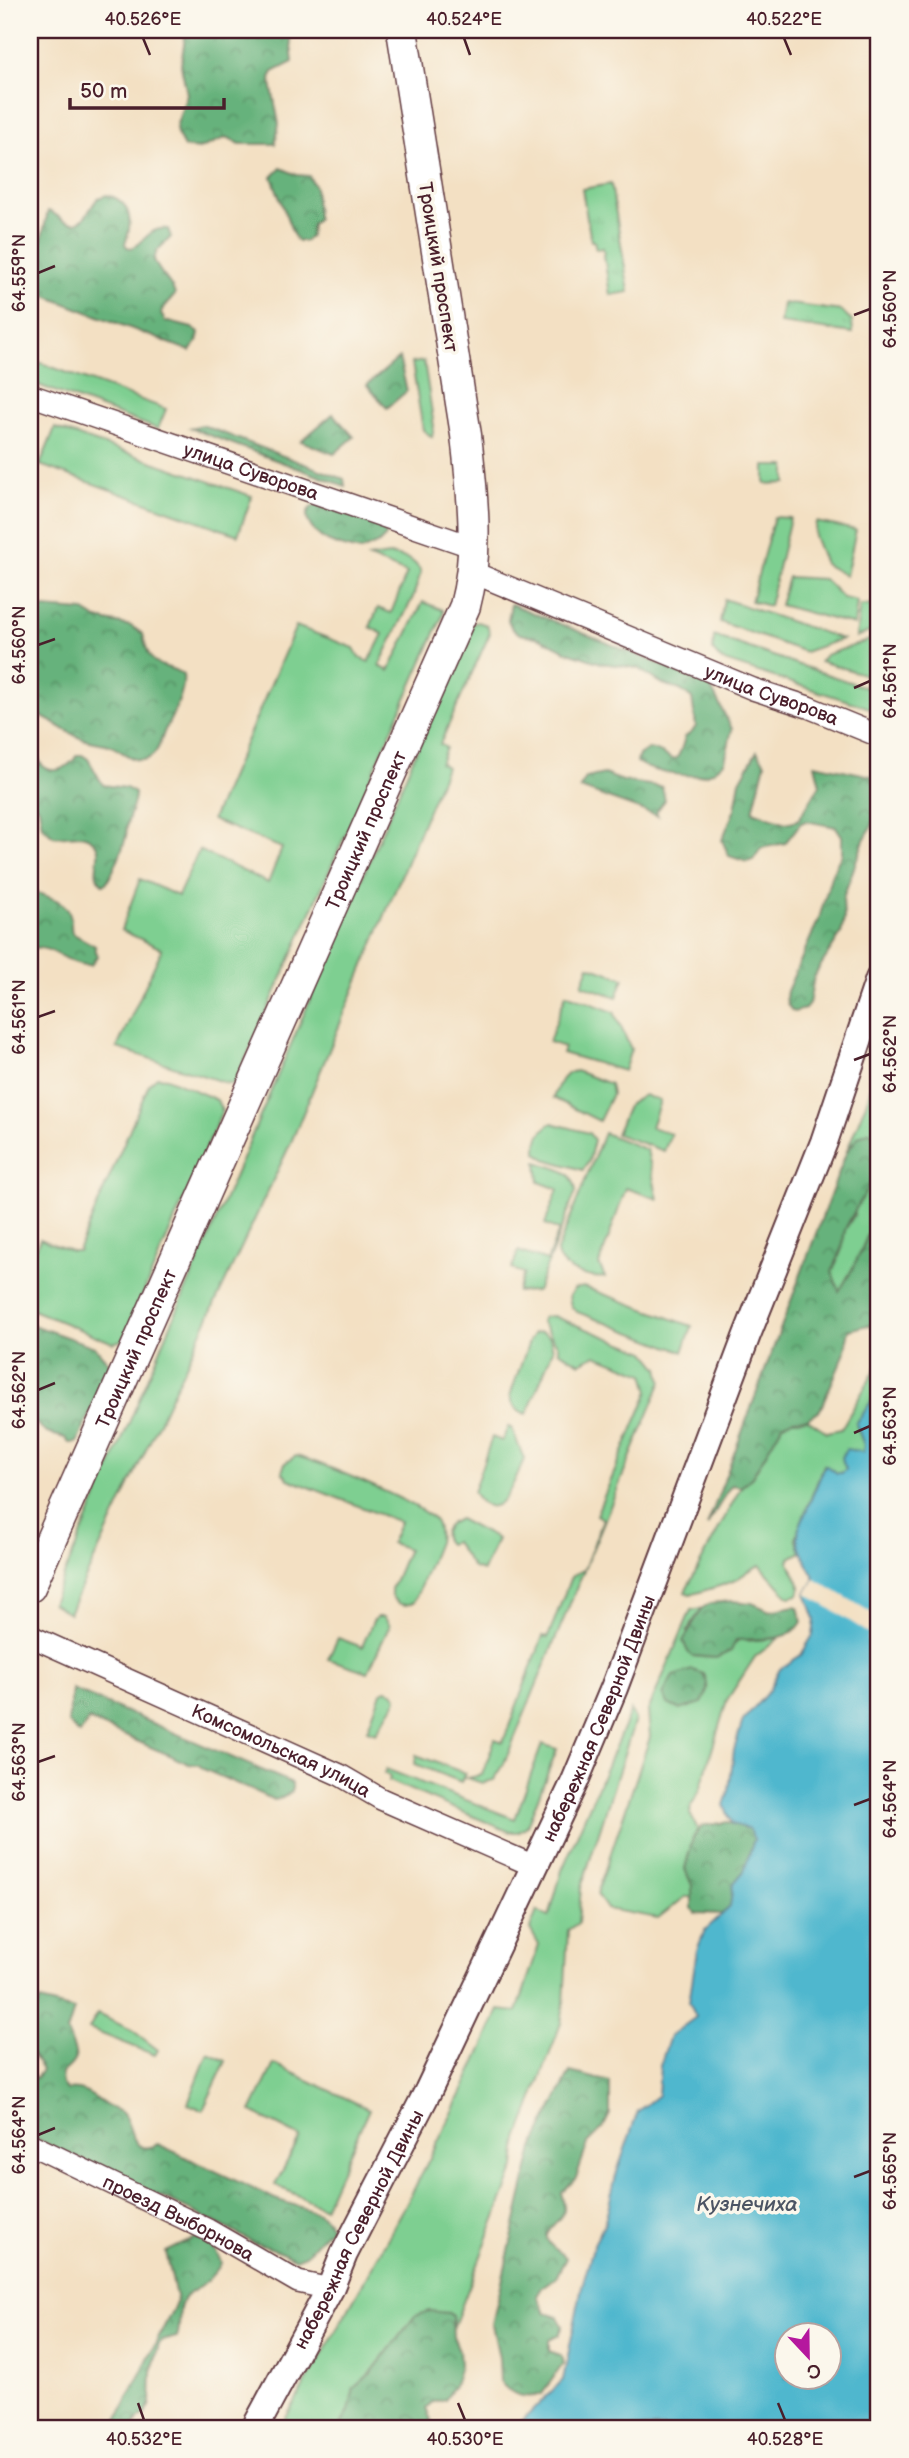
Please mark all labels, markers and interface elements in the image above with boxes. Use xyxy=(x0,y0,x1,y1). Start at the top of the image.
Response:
text: 40.526°E xyxy=(105,9,182,30)
text: 40.524°E xyxy=(426,9,502,30)
text: 40.522°E xyxy=(746,9,822,30)
scale bar xyxy=(70,66,224,110)
text: 50 m xyxy=(80,79,127,104)
street label: Троицкий проспект xyxy=(413,181,462,354)
text: 64.559°N xyxy=(9,234,30,312)
text: 64.560°N xyxy=(880,269,901,349)
street label: улица Суворова xyxy=(180,439,321,506)
text: 64.560°N xyxy=(9,605,30,685)
text: 64.561°N xyxy=(880,643,901,719)
street label: улица Суворова xyxy=(701,660,842,731)
street label: Троицкий проспект xyxy=(322,747,412,914)
text: 64.561°N xyxy=(9,979,30,1055)
text: 64.562°N xyxy=(880,1015,901,1093)
street label: Троицкий проспект xyxy=(92,1266,183,1432)
text: 64.562°N xyxy=(9,1351,30,1429)
text: 64.563°N xyxy=(880,1386,901,1466)
street label: набережная Северной Двины xyxy=(538,1592,661,1846)
street label: Комсомольская улица xyxy=(188,1700,374,1803)
text: 64.563°N xyxy=(9,1722,30,1802)
text: 64.564°N xyxy=(880,1760,901,1838)
text: 64.564°N xyxy=(9,2096,30,2174)
street label: набережная Северной Двины xyxy=(290,2106,429,2354)
text: 64.565°N xyxy=(880,2132,901,2210)
street label: проезд Выборнова xyxy=(99,2171,258,2267)
water label: Кузнечиха xyxy=(696,2192,798,2217)
north arrow xyxy=(772,2322,842,2392)
text: С xyxy=(803,2357,824,2384)
text: 40.532°E xyxy=(106,2429,182,2450)
text: 40.530°E xyxy=(426,2429,504,2450)
text: 40.528°E xyxy=(747,2429,823,2450)

